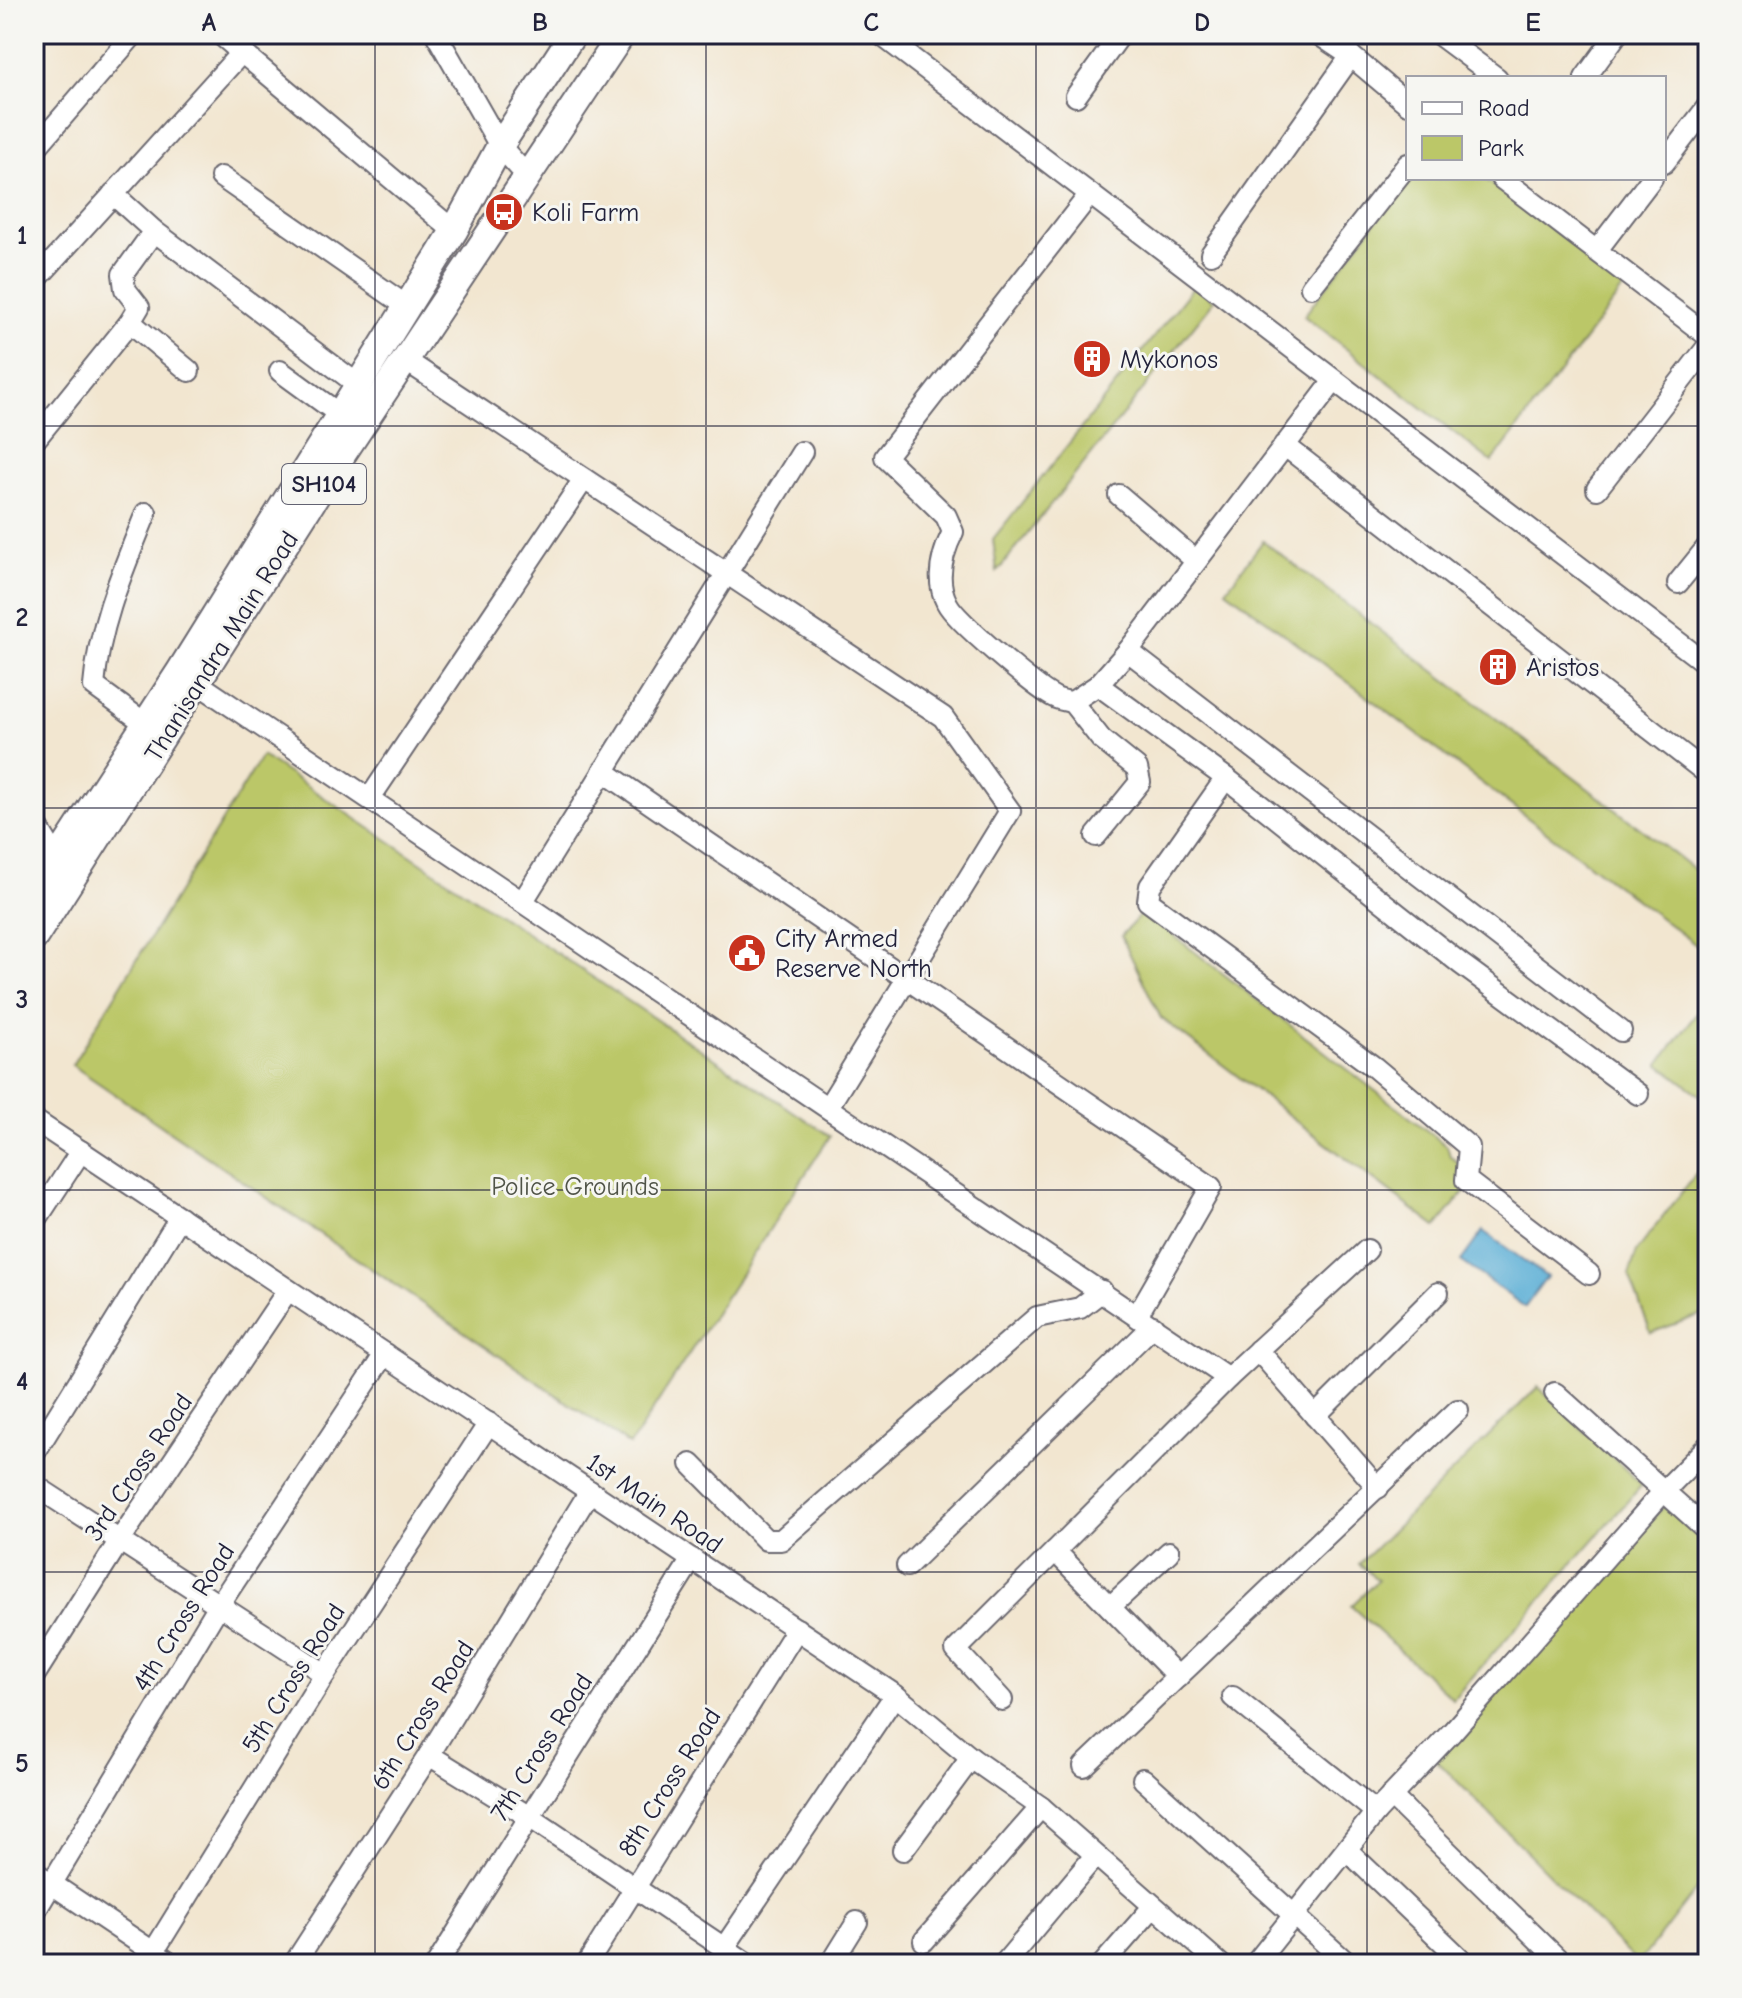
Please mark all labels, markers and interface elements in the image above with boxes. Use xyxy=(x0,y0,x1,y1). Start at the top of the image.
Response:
text: A xyxy=(202,8,217,38)
text: B xyxy=(532,8,548,38)
text: C xyxy=(863,8,879,38)
text: D xyxy=(1194,8,1210,38)
text: E xyxy=(1525,8,1541,38)
legend xyxy=(1406,76,1666,180)
text: Road xyxy=(1478,94,1530,122)
text: Park xyxy=(1478,134,1524,162)
bus stop icon: Koli Farm xyxy=(483,191,525,233)
place label: Koli Farm xyxy=(532,198,639,228)
text: 1 xyxy=(17,221,27,251)
building icon: Mykonos xyxy=(1071,338,1113,380)
place label: Mykonos xyxy=(1120,345,1218,375)
road number: SH104 xyxy=(282,464,366,504)
street label: Thanisandra Main Road xyxy=(139,526,305,767)
text: 2 xyxy=(16,603,28,633)
building icon: Aristos xyxy=(1477,646,1519,688)
place label: Aristos xyxy=(1526,653,1599,683)
place label: City Armed Reserve North xyxy=(775,924,932,984)
public building icon: City Armed Reserve North xyxy=(726,932,768,974)
text: 3 xyxy=(16,985,28,1015)
park label: Police Grounds xyxy=(491,1172,659,1202)
text: 4 xyxy=(16,1367,28,1397)
street label: 3rd Cross Road xyxy=(79,1388,199,1547)
street label: 1st Main Road xyxy=(581,1447,728,1560)
street label: 4th Cross Road xyxy=(126,1538,241,1697)
street label: 5th Cross Road xyxy=(236,1598,352,1759)
street label: 6th Cross Road xyxy=(365,1635,481,1796)
street label: 7th Cross Road xyxy=(485,1668,599,1827)
street label: 8th Cross Road xyxy=(612,1703,727,1862)
text: 5 xyxy=(15,1749,29,1779)

